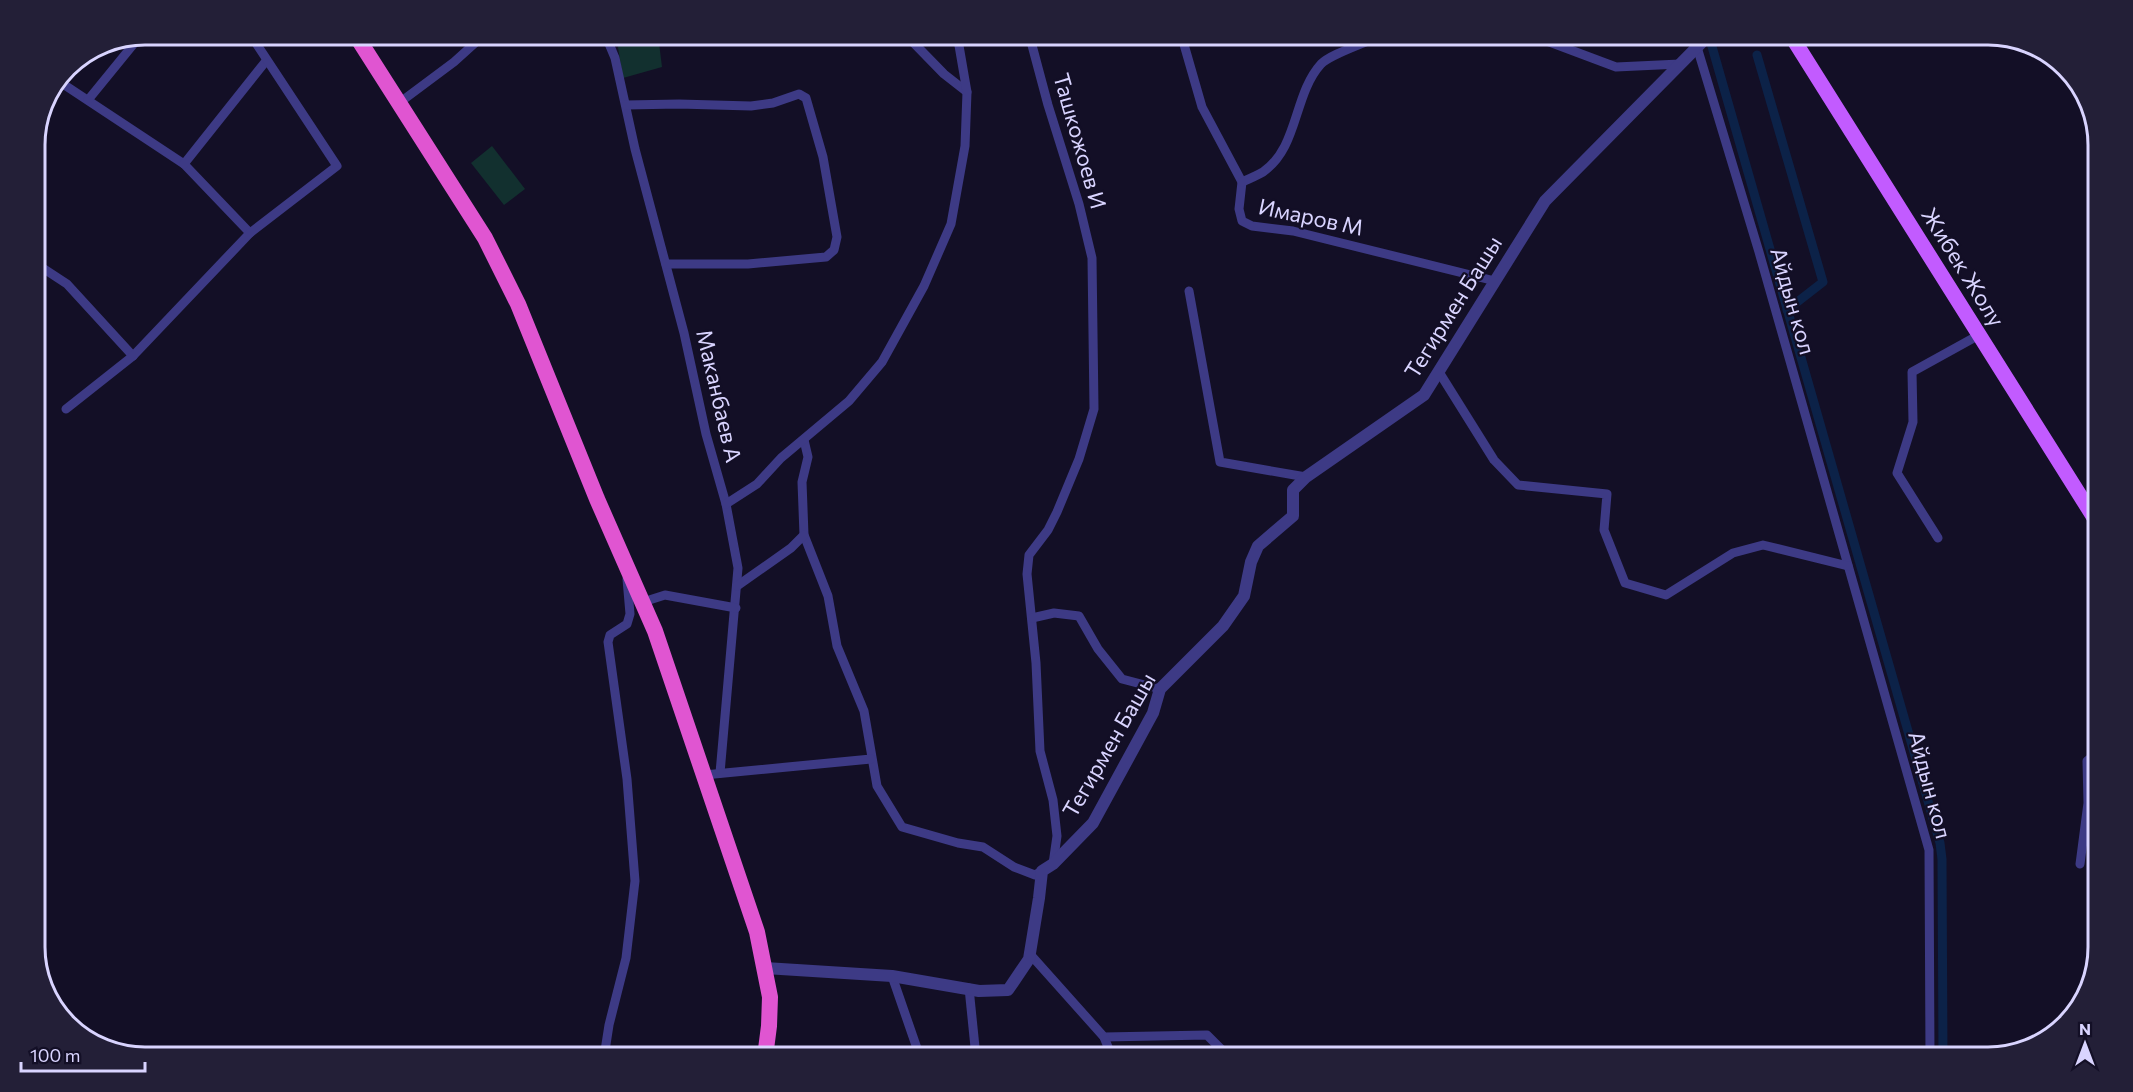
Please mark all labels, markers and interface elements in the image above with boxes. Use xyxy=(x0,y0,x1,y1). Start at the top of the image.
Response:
street label: Ташкожоев И xyxy=(1048,70,1113,212)
street label: Имаров М xyxy=(1256,192,1366,241)
street label: Жибек Жолу xyxy=(1916,202,2011,331)
street label: Тегирмен Башы xyxy=(1398,231,1507,383)
street label: Айдын кол xyxy=(1765,244,1822,358)
street label: Маканбаев А xyxy=(691,327,748,465)
street label: Тегирмен Башы xyxy=(1056,668,1161,822)
street label: Айдын кол xyxy=(1903,728,1958,842)
north arrow xyxy=(2055,1014,2115,1074)
text: N xyxy=(2079,1019,2091,1038)
scale bar xyxy=(21,1035,146,1073)
text: 100 m xyxy=(30,1044,80,1066)

